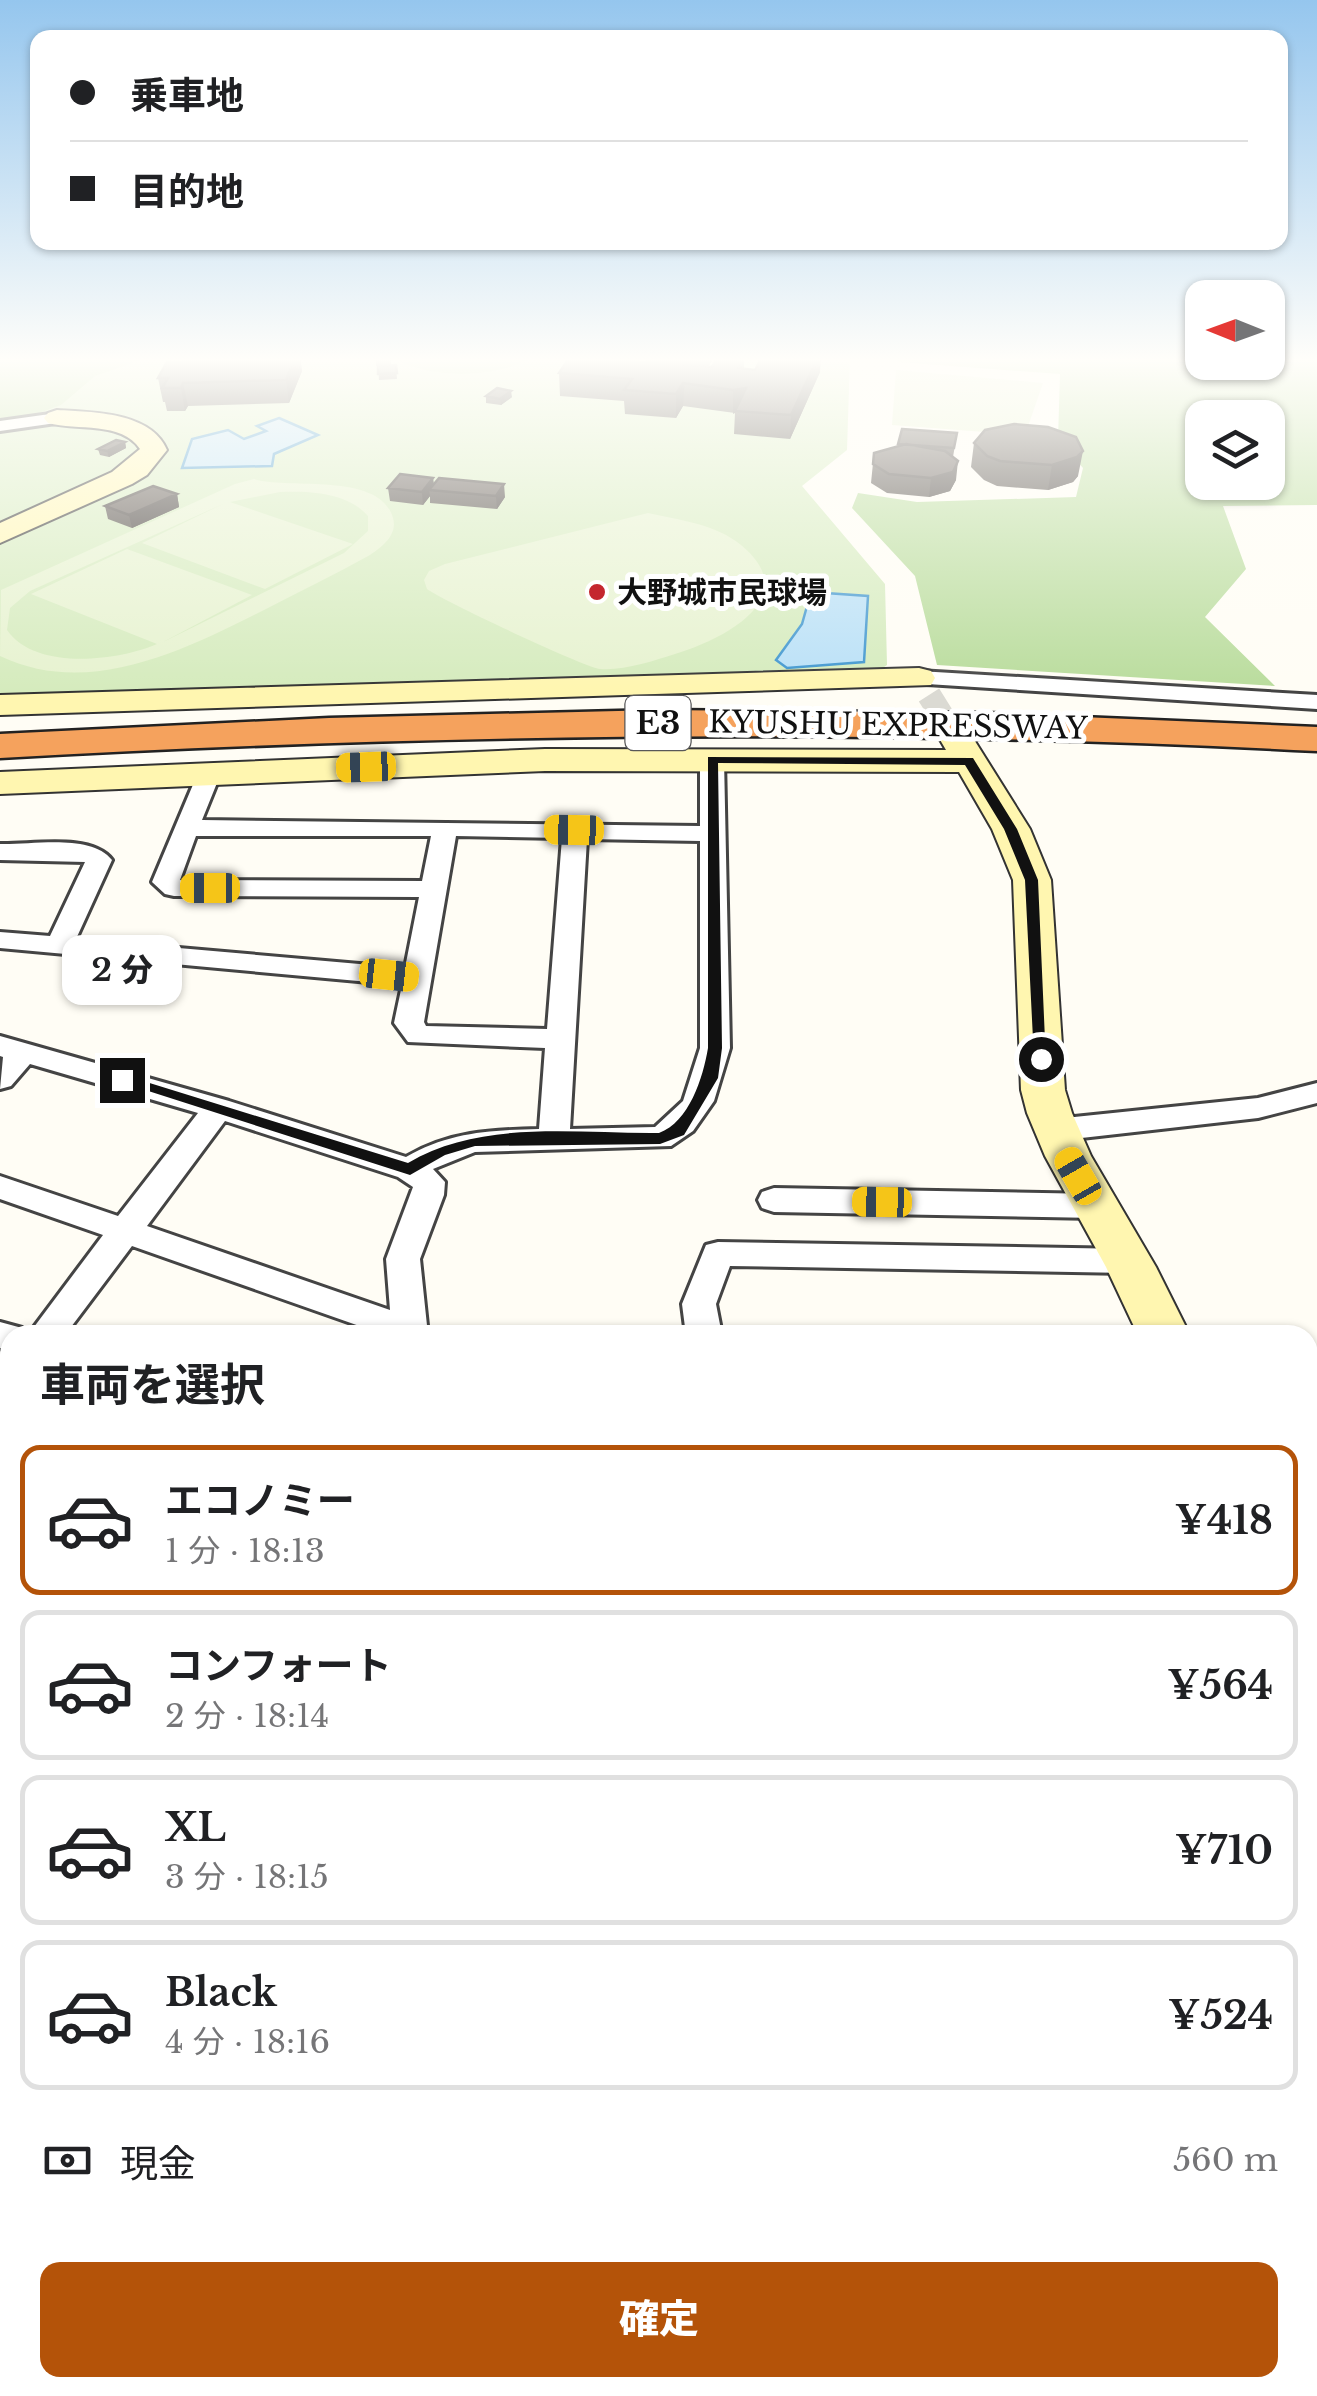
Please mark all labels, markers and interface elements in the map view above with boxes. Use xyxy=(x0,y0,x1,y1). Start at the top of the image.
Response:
text: 乗車地 xyxy=(130,72,244,119)
text: 目的地 xyxy=(130,168,244,215)
north arrow xyxy=(1185,280,1285,380)
map controls xyxy=(1185,280,1285,500)
button: layers xyxy=(1185,400,1285,500)
place label: 大野城市民球場 xyxy=(617,574,827,611)
marker: 大野城市民球場 xyxy=(586,581,608,603)
road number: E3 xyxy=(626,696,690,750)
street label: KYUSHU EXPRESSWAY xyxy=(708,703,1089,747)
car xyxy=(335,751,397,783)
car xyxy=(544,814,604,846)
car xyxy=(180,873,240,903)
callout: 2 分 xyxy=(62,935,182,1005)
text: 2 分 xyxy=(91,950,153,990)
car xyxy=(358,957,420,993)
route start xyxy=(1019,1037,1064,1082)
route end xyxy=(100,1058,145,1103)
car xyxy=(1050,1143,1106,1209)
car xyxy=(852,1186,912,1218)
text: 車両を選択 xyxy=(40,1357,265,1413)
icon: car xyxy=(45,1475,135,1565)
text: エコノミー xyxy=(165,1477,355,1524)
text: ¥418 xyxy=(1175,1497,1273,1544)
text: 1 分 · 18:13 xyxy=(165,1531,325,1571)
icon: car xyxy=(45,1640,135,1730)
text: コンフォート xyxy=(165,1642,392,1689)
text: ¥564 xyxy=(1167,1662,1273,1709)
text: 2 分 · 18:14 xyxy=(165,1696,329,1736)
text: XL xyxy=(165,1804,226,1851)
icon: car xyxy=(45,1805,135,1895)
text: ¥710 xyxy=(1175,1827,1273,1874)
text: 3 分 · 18:15 xyxy=(165,1857,329,1897)
text: Black xyxy=(165,1969,277,2016)
icon: car xyxy=(45,1970,135,2060)
text: ¥524 xyxy=(1168,1992,1273,2039)
text: 4 分 · 18:16 xyxy=(165,2022,330,2062)
icon: cash xyxy=(40,2133,95,2188)
text: 現金 xyxy=(120,2140,196,2187)
text: 560 m xyxy=(1173,2140,1278,2180)
button: 確定 xyxy=(40,2262,1278,2377)

